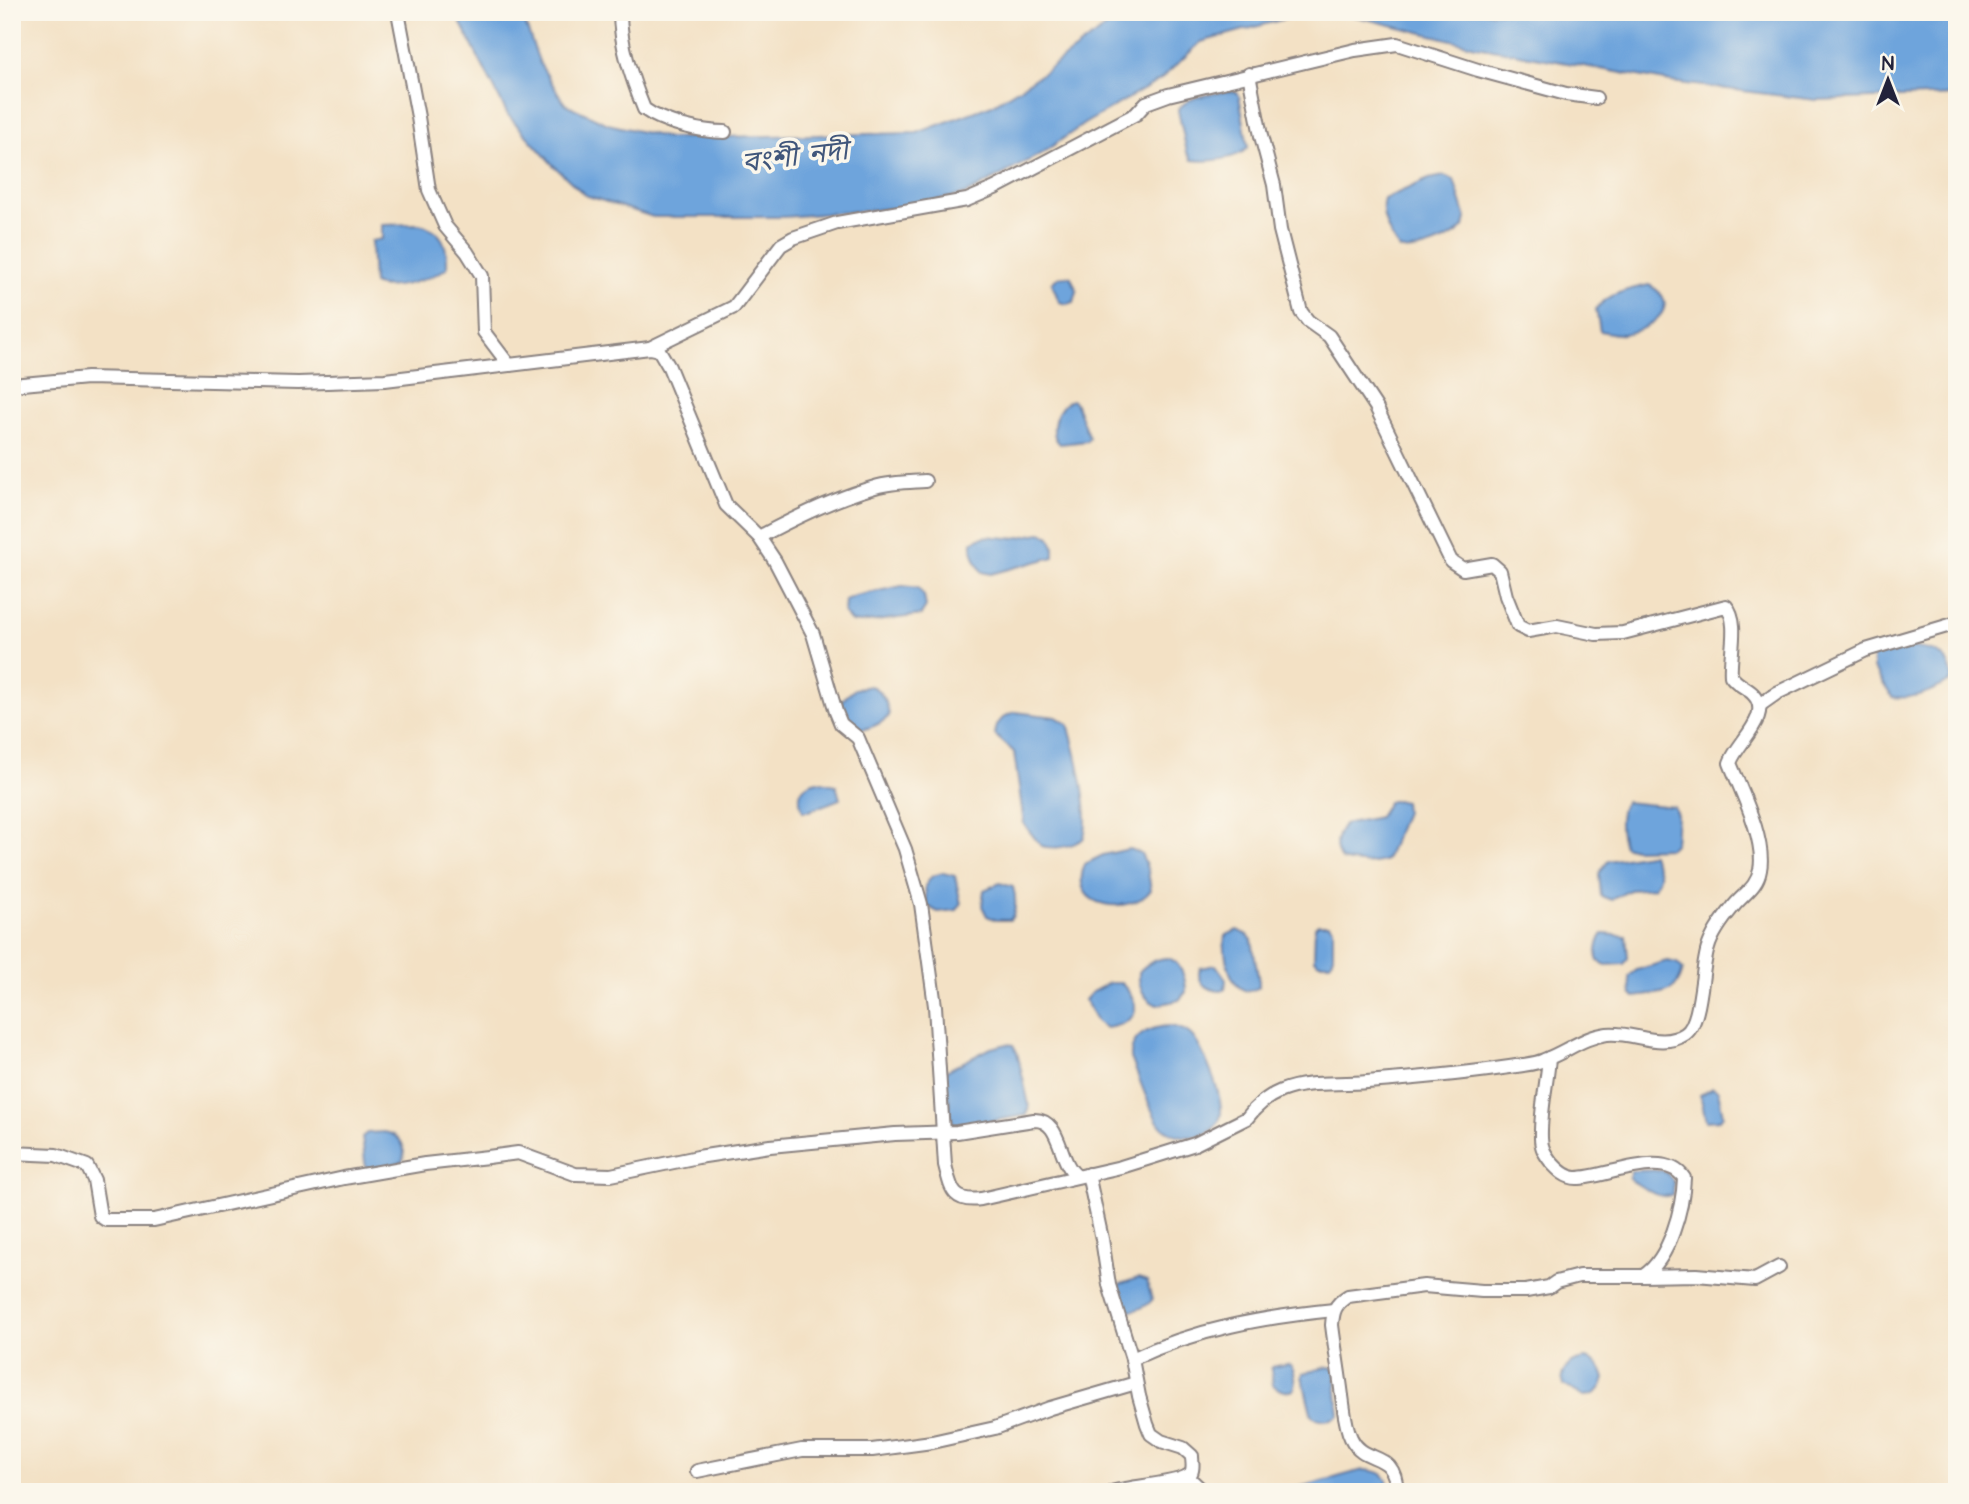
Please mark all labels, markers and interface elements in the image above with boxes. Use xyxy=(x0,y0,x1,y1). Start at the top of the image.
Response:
north arrow xyxy=(1854,46,1924,116)
text: N xyxy=(1882,51,1894,78)
water label: বংশী নদী xyxy=(740,130,856,183)

